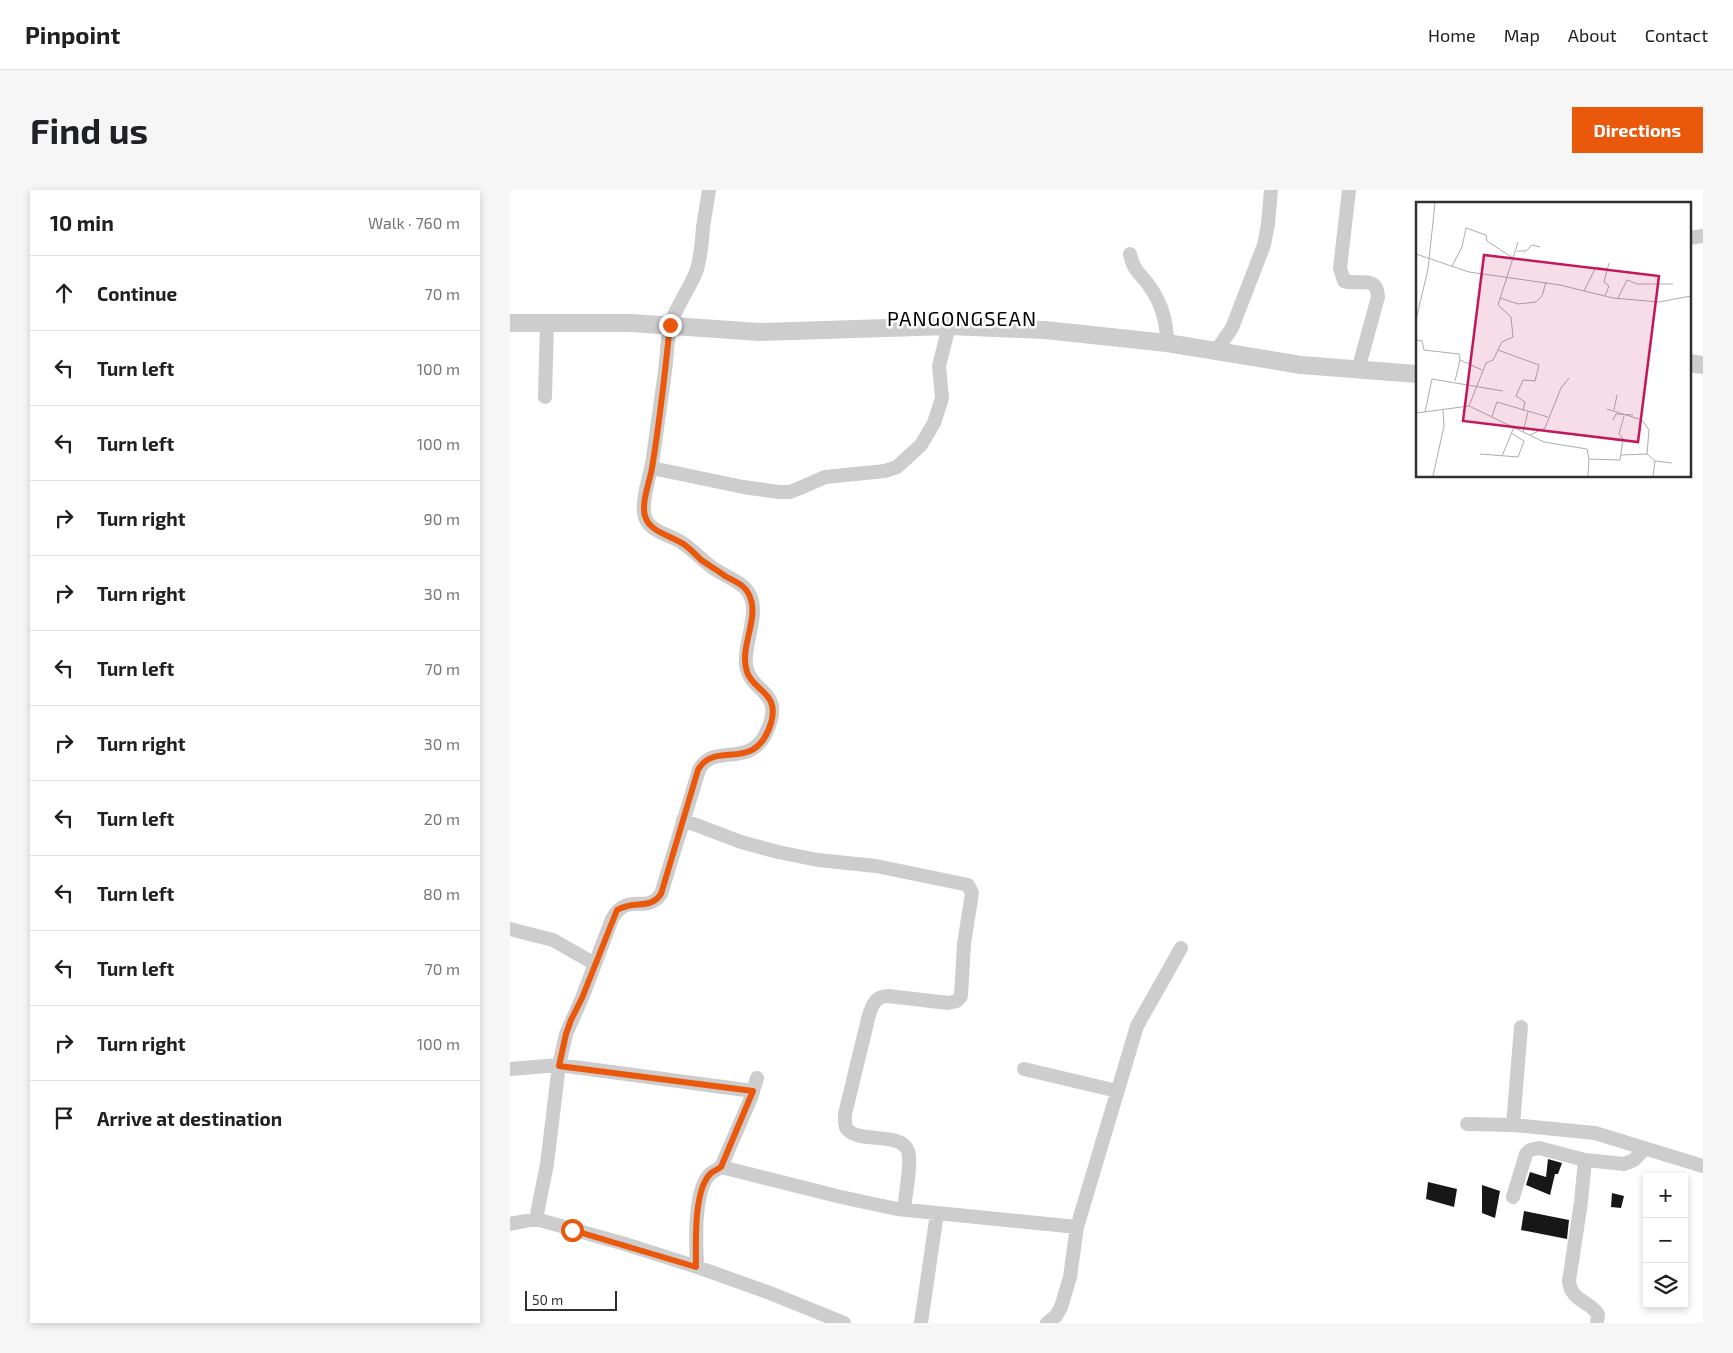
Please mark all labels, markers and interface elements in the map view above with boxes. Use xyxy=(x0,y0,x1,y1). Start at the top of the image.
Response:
text: Pinpoint xyxy=(25,20,120,49)
text: Home xyxy=(1428,24,1476,46)
text: Map xyxy=(1504,24,1540,46)
text: About xyxy=(1568,24,1617,46)
text: Contact xyxy=(1645,24,1708,46)
button: Directions xyxy=(1572,107,1703,153)
text: Find us xyxy=(30,109,148,151)
inset map xyxy=(1416,202,1690,478)
text: 10 min xyxy=(50,210,114,235)
text: Walk · 760 m xyxy=(368,213,460,232)
icon: ahead xyxy=(50,279,78,307)
text: Continue xyxy=(97,282,177,305)
text: 70 m xyxy=(425,284,460,303)
district label: PANGONGSEAN xyxy=(887,306,1037,330)
route end xyxy=(659,314,682,337)
icon: left xyxy=(50,354,78,382)
text: Turn left xyxy=(97,357,174,380)
text: 100 m xyxy=(417,359,460,378)
icon: left xyxy=(50,429,78,457)
text: Turn left xyxy=(97,432,174,455)
text: 100 m xyxy=(417,434,460,453)
icon: right xyxy=(50,504,78,532)
text: Turn right xyxy=(97,507,185,530)
text: 90 m xyxy=(424,509,460,528)
icon: right xyxy=(50,579,78,607)
text: Turn right xyxy=(97,582,185,605)
text: 30 m xyxy=(424,584,460,603)
icon: left xyxy=(50,654,78,682)
text: Turn left xyxy=(97,657,174,680)
text: 70 m xyxy=(425,659,460,678)
icon: right xyxy=(50,729,78,757)
text: Turn right xyxy=(97,732,185,755)
text: 30 m xyxy=(424,734,460,753)
icon: left xyxy=(50,804,78,832)
text: Turn left xyxy=(97,807,174,830)
text: 20 m xyxy=(424,809,460,828)
icon: left xyxy=(50,879,78,907)
text: Turn left xyxy=(97,882,174,905)
text: 80 m xyxy=(423,884,460,903)
icon: left xyxy=(50,954,78,982)
text: Turn left xyxy=(97,957,174,980)
text: 70 m xyxy=(425,959,460,978)
icon: right xyxy=(50,1029,78,1057)
text: Turn right xyxy=(97,1032,185,1055)
text: 100 m xyxy=(417,1034,460,1053)
icon: arrive xyxy=(50,1104,78,1132)
text: Arrive at destination xyxy=(97,1107,282,1130)
map controls xyxy=(1643,1173,1688,1308)
button: + xyxy=(1643,1173,1688,1218)
button: − xyxy=(1643,1218,1688,1263)
route start xyxy=(561,1219,584,1242)
button: layers xyxy=(1643,1263,1688,1308)
scale bar xyxy=(525,1288,618,1311)
text: 50 m xyxy=(532,1291,563,1308)

